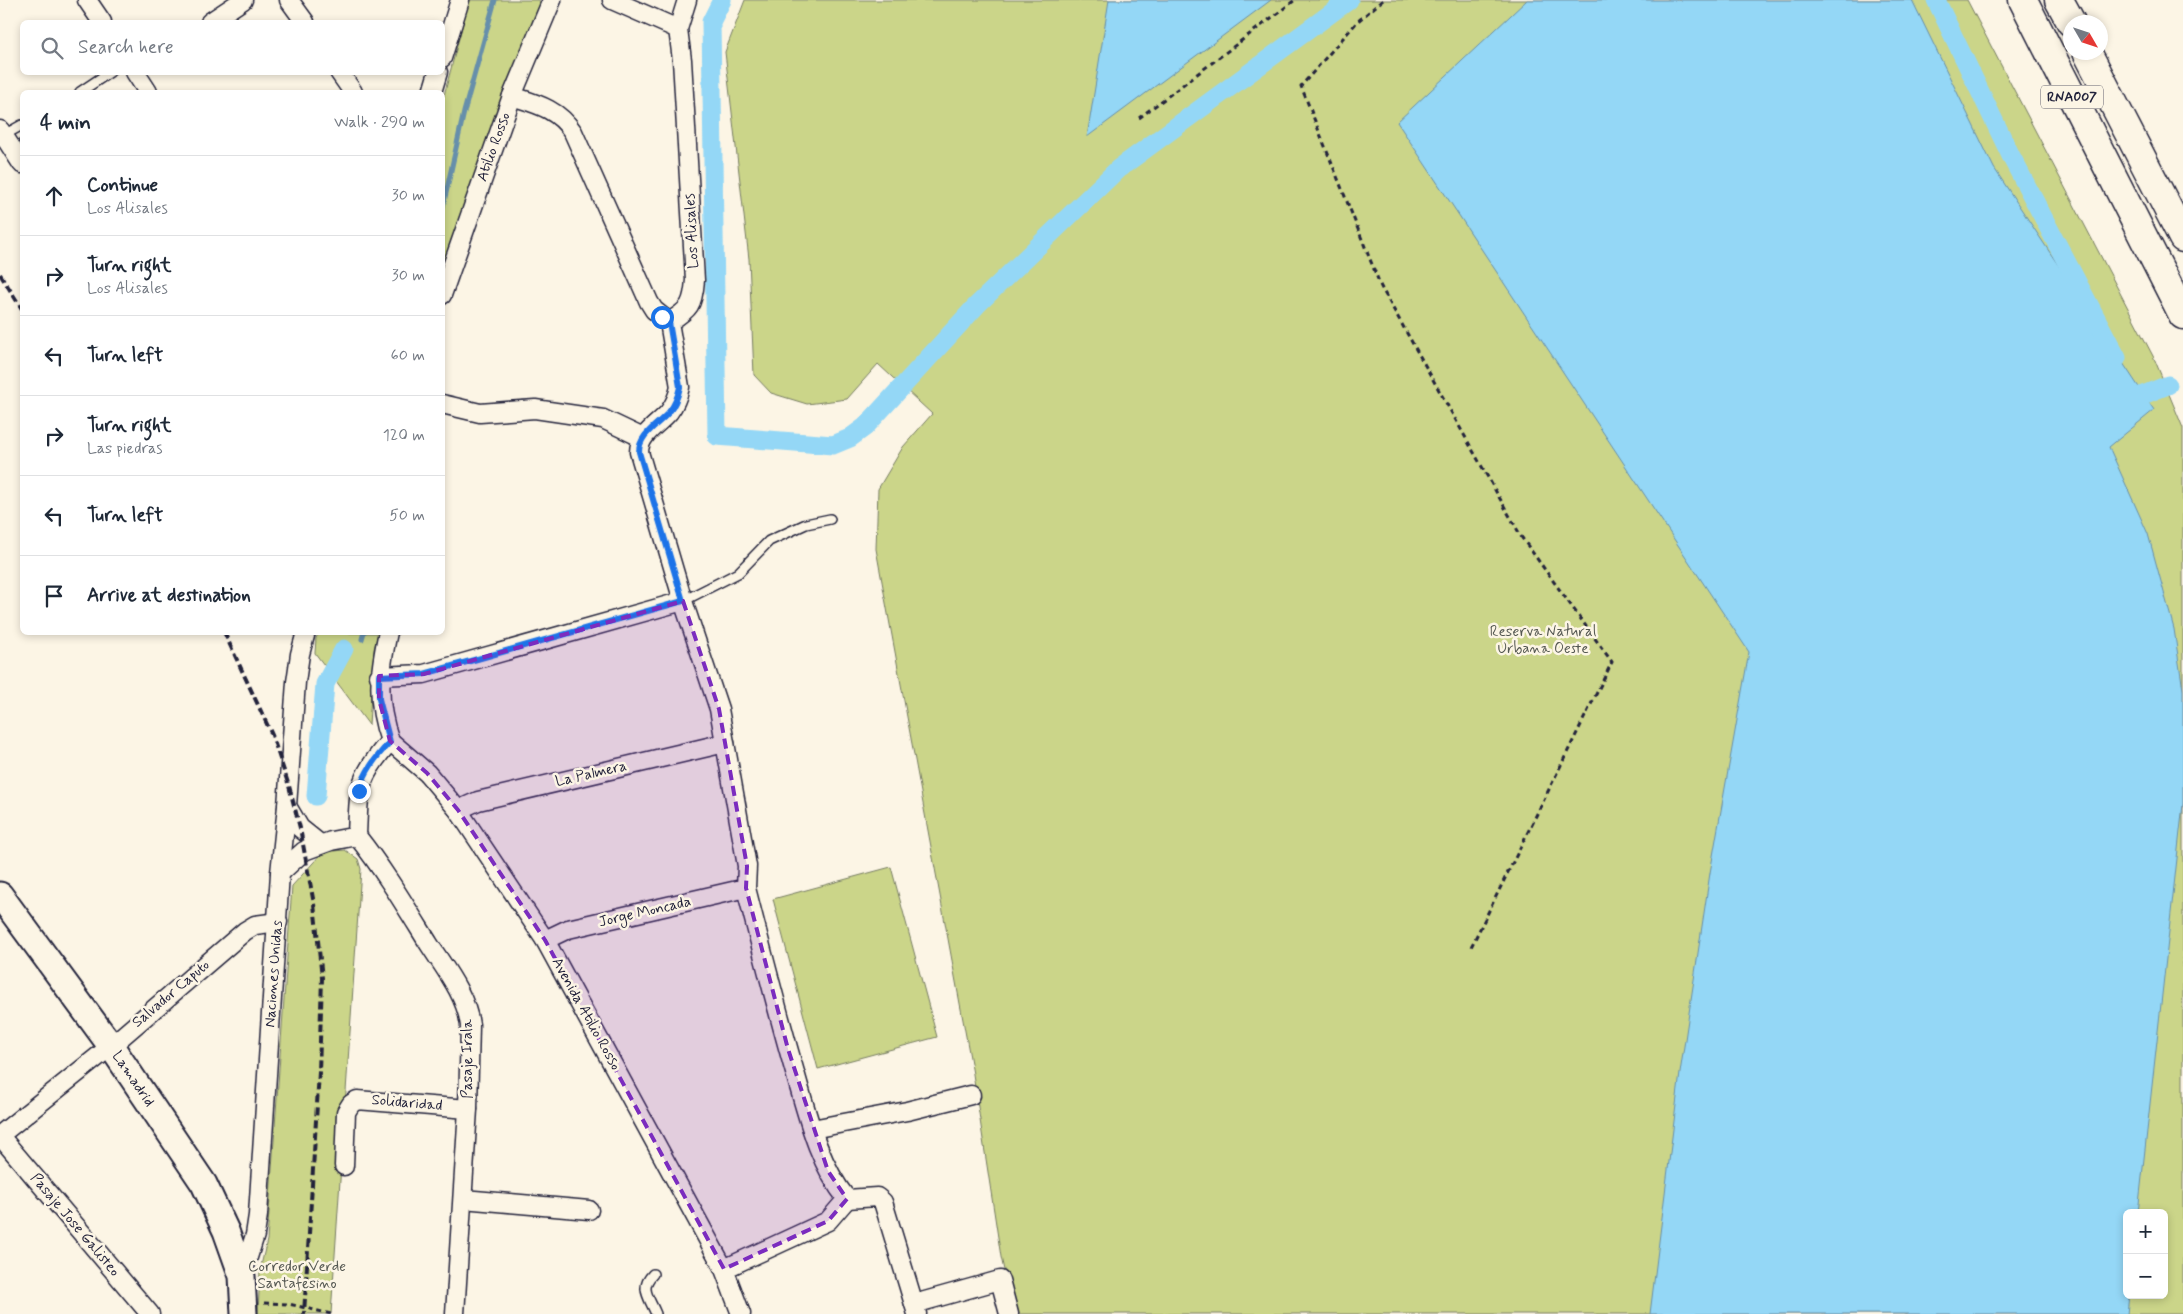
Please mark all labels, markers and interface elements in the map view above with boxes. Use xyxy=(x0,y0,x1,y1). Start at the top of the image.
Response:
north arrow xyxy=(2063,15,2108,60)
search box xyxy=(20,20,445,75)
icon: search xyxy=(38,34,66,62)
text: Search here xyxy=(78,35,174,60)
road number: RNA007 xyxy=(2041,85,2103,108)
text: 4 min xyxy=(40,109,91,137)
street label: Atilio Rosso xyxy=(472,110,516,184)
text: Walk · 290 m xyxy=(334,112,425,133)
text: Continue xyxy=(87,173,158,198)
icon: ahead xyxy=(40,182,68,210)
text: 30 m xyxy=(392,185,425,206)
street label: Los Alisales xyxy=(680,193,704,269)
text: Los Alisales xyxy=(87,198,168,219)
text: Turn right xyxy=(87,253,171,278)
icon: right xyxy=(40,262,68,290)
text: 30 m xyxy=(392,265,425,286)
text: Los Alisales xyxy=(87,278,168,299)
route start xyxy=(651,306,674,329)
icon: left xyxy=(40,342,68,370)
text: Turn left xyxy=(87,343,163,368)
text: 60 m xyxy=(391,345,425,366)
text: Turn right xyxy=(87,413,171,438)
icon: right xyxy=(40,422,68,450)
text: 120 m xyxy=(383,425,425,446)
text: Las piedras xyxy=(87,438,163,459)
icon: left xyxy=(40,502,68,530)
text: Turn left xyxy=(87,503,163,528)
text: 50 m xyxy=(389,505,425,526)
icon: arrive xyxy=(40,582,68,610)
text: Arrive at destination xyxy=(87,583,251,608)
park label: Reserva Natural Urbana Oeste xyxy=(1490,622,1597,659)
street label: La Palmera xyxy=(553,756,629,792)
route end xyxy=(348,780,371,803)
street label: Jorge Moncada xyxy=(597,892,693,933)
street label: Naciones Unidas xyxy=(260,919,288,1028)
street label: Avenida Atilio Rosso xyxy=(547,954,625,1074)
street label: Salvador Caputo xyxy=(128,956,214,1032)
street label: Pasaje Irala xyxy=(458,1018,478,1099)
street label: Lamadrid xyxy=(107,1047,159,1111)
street label: Solidaridad xyxy=(371,1090,443,1116)
street label: Pasaje Jose Galisteo xyxy=(26,1169,124,1281)
map controls xyxy=(2123,1209,2168,1299)
button: + xyxy=(2123,1209,2168,1254)
button: − xyxy=(2123,1254,2168,1299)
park label: Corredor Verde Santafesino xyxy=(248,1257,346,1294)

